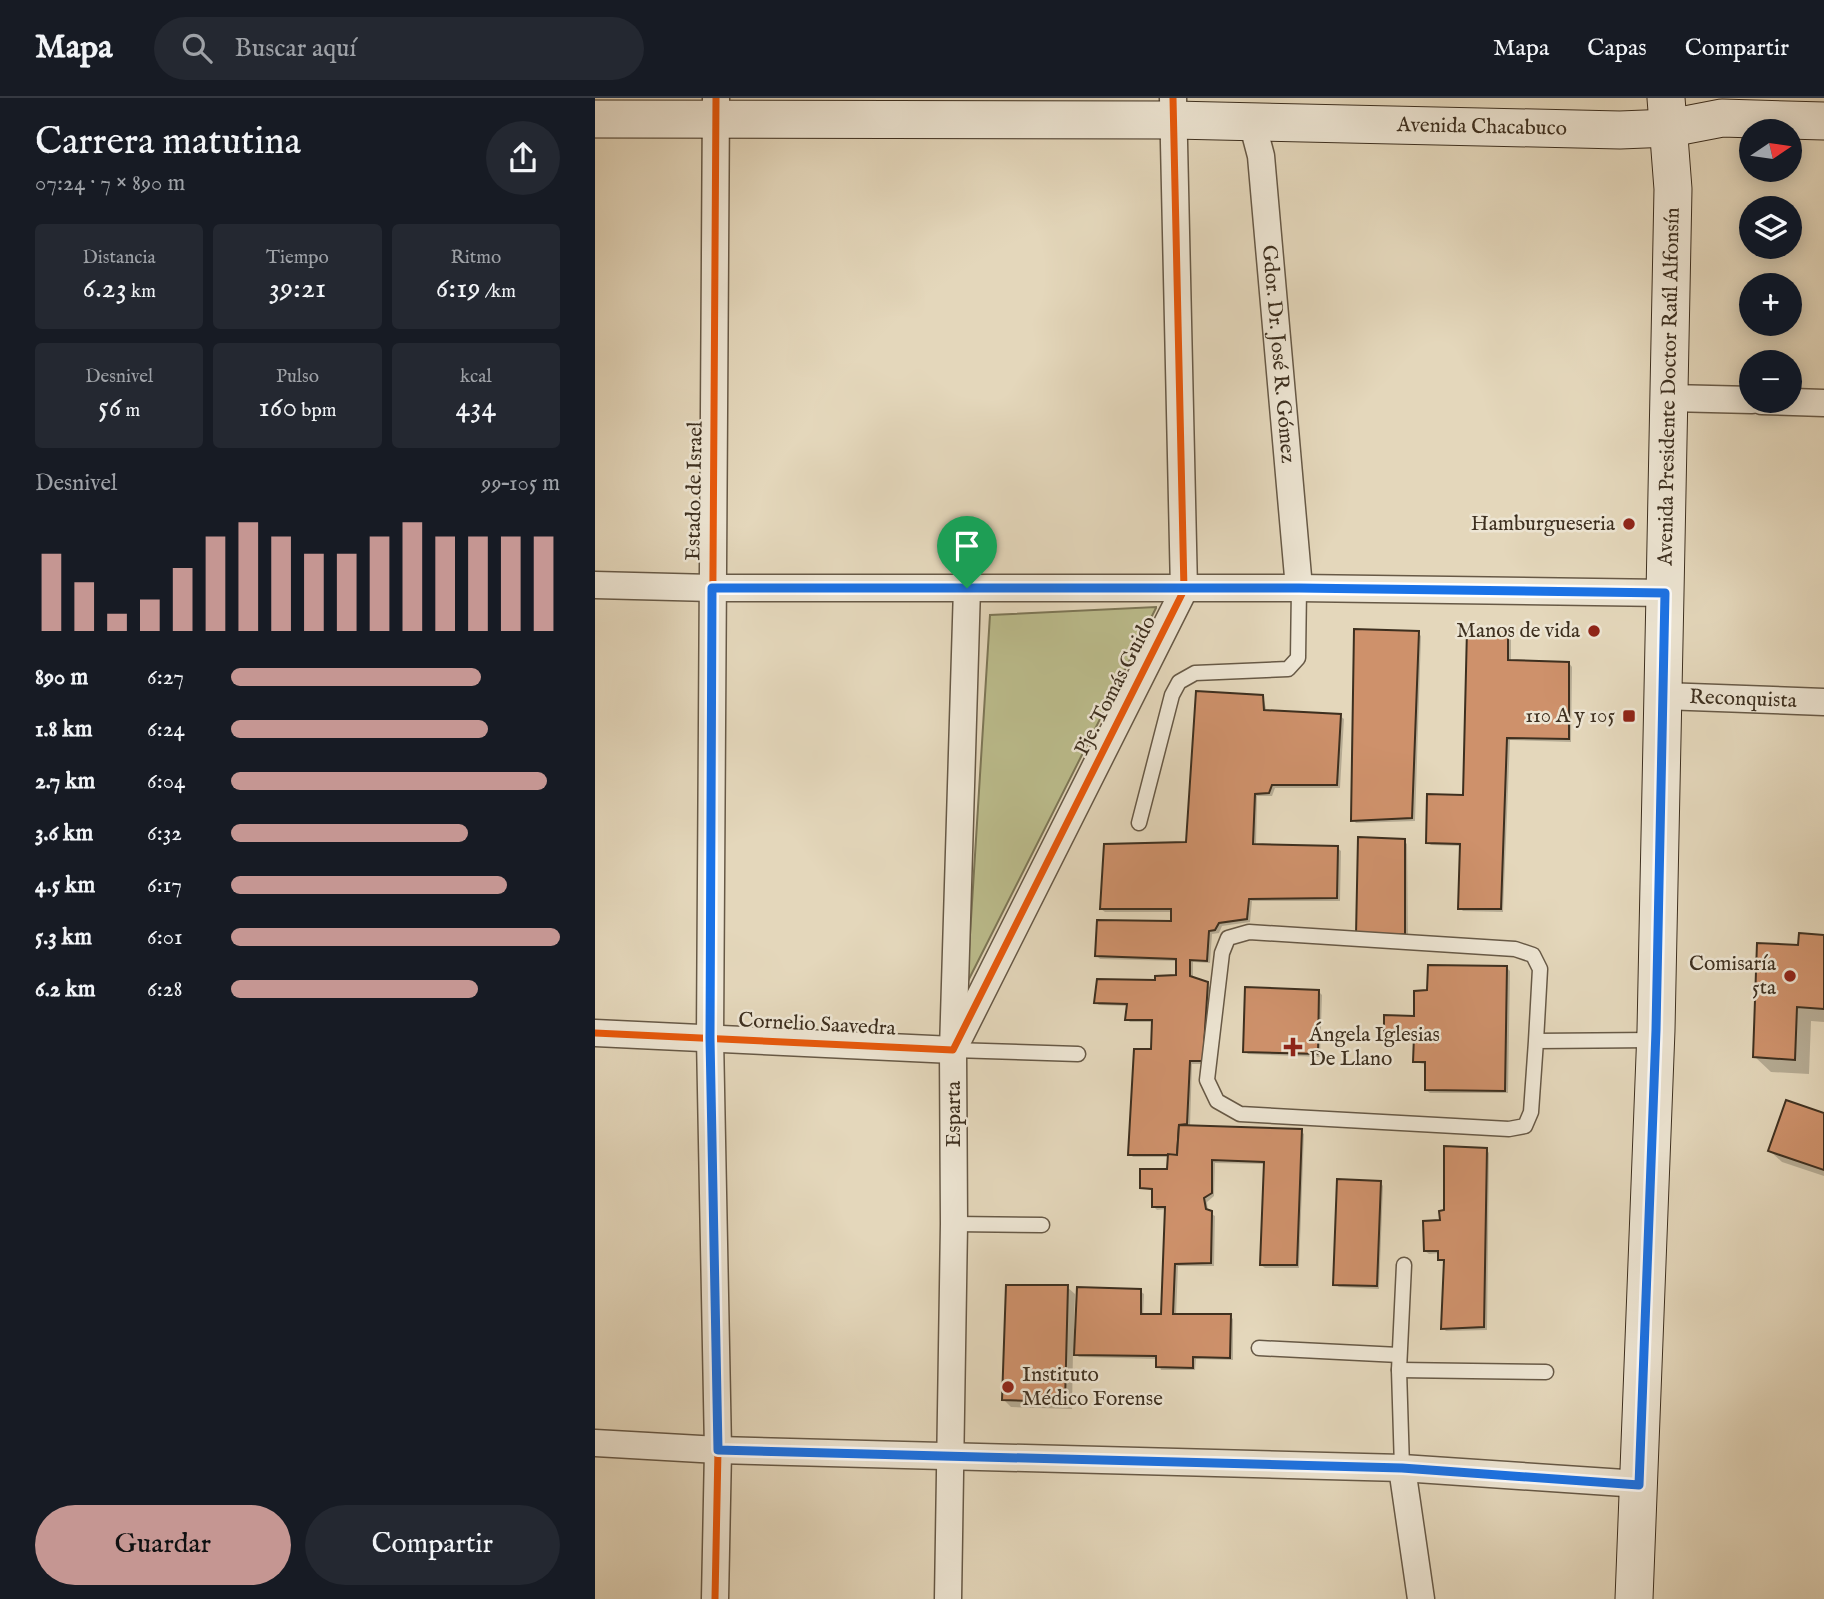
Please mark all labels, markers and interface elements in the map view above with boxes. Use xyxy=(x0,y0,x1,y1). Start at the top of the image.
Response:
search box xyxy=(154,17,644,80)
text: Mapa xyxy=(35,27,112,69)
icon: search xyxy=(178,29,216,67)
text: Buscar aquí xyxy=(234,32,356,65)
text: Mapa xyxy=(1493,33,1549,64)
text: Capas xyxy=(1587,33,1647,64)
text: Compartir xyxy=(1685,33,1789,64)
street label: Avenida Chacabuco xyxy=(1396,111,1567,142)
text: Carrera matutina xyxy=(35,119,301,167)
north arrow xyxy=(1739,119,1803,182)
map controls xyxy=(1739,119,1802,413)
button: share xyxy=(486,121,560,195)
text: 07:24 · 7 × 890 m xyxy=(35,169,185,198)
button: layers xyxy=(1739,196,1802,259)
street label: Avenida Presidente Doctor Raúl Alfonsín xyxy=(1652,207,1686,567)
street label: Gdor. Dr. José R. Gómez xyxy=(1255,244,1301,465)
text: Distancia xyxy=(83,246,156,270)
text: Tiempo xyxy=(266,246,329,270)
text: Ritmo xyxy=(450,246,501,270)
text: 6.23 xyxy=(82,270,127,308)
text: 39:21 xyxy=(269,270,326,308)
text: 6:19 xyxy=(436,270,481,308)
button: + xyxy=(1739,273,1802,336)
text: km xyxy=(127,280,156,304)
text: /km xyxy=(481,280,516,304)
button: − xyxy=(1739,350,1802,413)
text: Desnivel xyxy=(85,365,153,389)
text: Pulso xyxy=(276,365,319,389)
text: kcal xyxy=(460,365,492,389)
text: 56 xyxy=(98,389,121,427)
text: 160 xyxy=(259,389,297,427)
text: 434 xyxy=(456,389,496,427)
text: m xyxy=(121,399,140,423)
text: bpm xyxy=(297,399,336,423)
street label: Estado de Israel xyxy=(680,421,710,561)
text: Desnivel xyxy=(35,469,117,498)
text: 99–105 m xyxy=(481,469,560,498)
place label: Hamburgueseria xyxy=(1471,511,1616,538)
pin xyxy=(937,516,997,588)
marker: Hamburgueseria xyxy=(1621,516,1637,532)
icon: arrive xyxy=(948,527,986,565)
street label: Pje. Tomás Guido xyxy=(1069,611,1163,761)
place label: Manos de vida xyxy=(1456,618,1581,645)
marker: Manos de vida xyxy=(1586,623,1602,639)
text: 890 m xyxy=(35,663,88,692)
text: 6:27 xyxy=(147,663,184,692)
street label: Reconquista xyxy=(1689,683,1798,715)
place label: 110 A y 105 xyxy=(1525,703,1615,730)
marker: 110 A y 105 xyxy=(1621,708,1637,724)
text: 1.8 km xyxy=(35,715,93,744)
text: 6:24 xyxy=(147,715,185,744)
text: 2.7 km xyxy=(35,767,95,796)
text: 6:04 xyxy=(147,767,185,796)
text: 3.6 km xyxy=(35,819,93,848)
text: 6:32 xyxy=(147,819,182,848)
text: 4.5 km xyxy=(35,871,95,900)
text: 6:17 xyxy=(147,871,182,900)
text: 5.3 km xyxy=(35,923,92,952)
text: 6:01 xyxy=(147,923,183,952)
place label: Comisaría 5ta xyxy=(1689,951,1777,1002)
marker: Comisaría 5ta xyxy=(1782,968,1798,984)
text: 6.2 km xyxy=(35,975,96,1004)
text: 6:28 xyxy=(147,975,183,1004)
street label: Cornelio Saavedra xyxy=(738,1007,897,1043)
place label: Ángela Iglesias De Llano xyxy=(1308,1021,1440,1073)
marker: Ángela Iglesias De Llano xyxy=(1283,1037,1303,1057)
street label: Esparta xyxy=(941,1080,968,1147)
place label: Instituto Médico Forense xyxy=(1022,1362,1163,1413)
marker: Instituto Médico Forense xyxy=(1000,1379,1016,1395)
button: Guardar xyxy=(35,1505,291,1585)
button: Compartir xyxy=(305,1505,560,1585)

